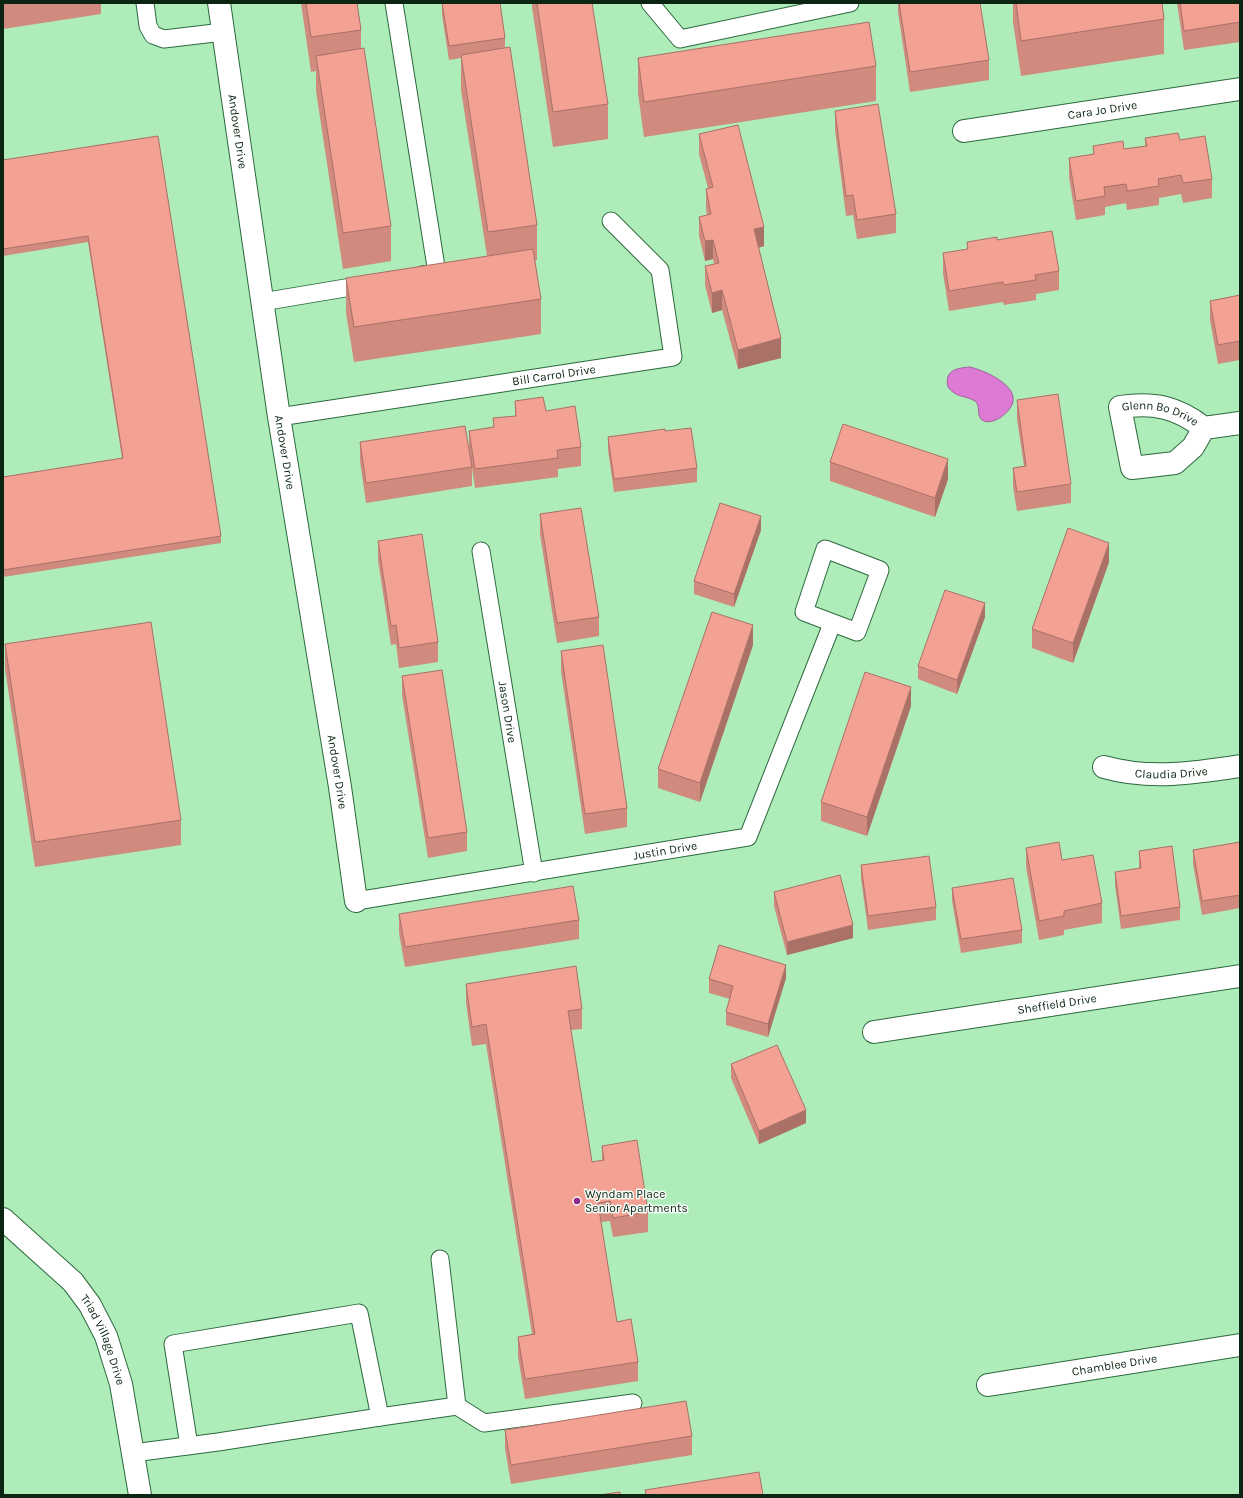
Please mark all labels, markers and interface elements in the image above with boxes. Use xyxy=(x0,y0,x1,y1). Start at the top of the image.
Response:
street label: Andover Drive xyxy=(225,93,250,170)
street label: Cara Jo Drive xyxy=(1067,98,1138,122)
street label: Bill Carrol Drive xyxy=(511,362,596,388)
street label: Glenn Bo Drive xyxy=(1121,398,1201,429)
street label: Andover Drive xyxy=(272,414,298,490)
street label: Jason Drive xyxy=(495,680,519,744)
street label: Andover Drive xyxy=(324,734,350,810)
street label: Claudia Drive xyxy=(1134,764,1208,781)
street label: Justin Drive xyxy=(632,838,698,863)
street label: Sheffield Drive xyxy=(1016,991,1098,1017)
place label: Wyndam Place Senior Apartments xyxy=(585,1187,688,1215)
marker: Wyndam Place Senior Apartments xyxy=(572,1196,582,1206)
street label: Triad Village Drive xyxy=(78,1292,128,1387)
street label: Chamblee Drive xyxy=(1071,1351,1158,1379)

